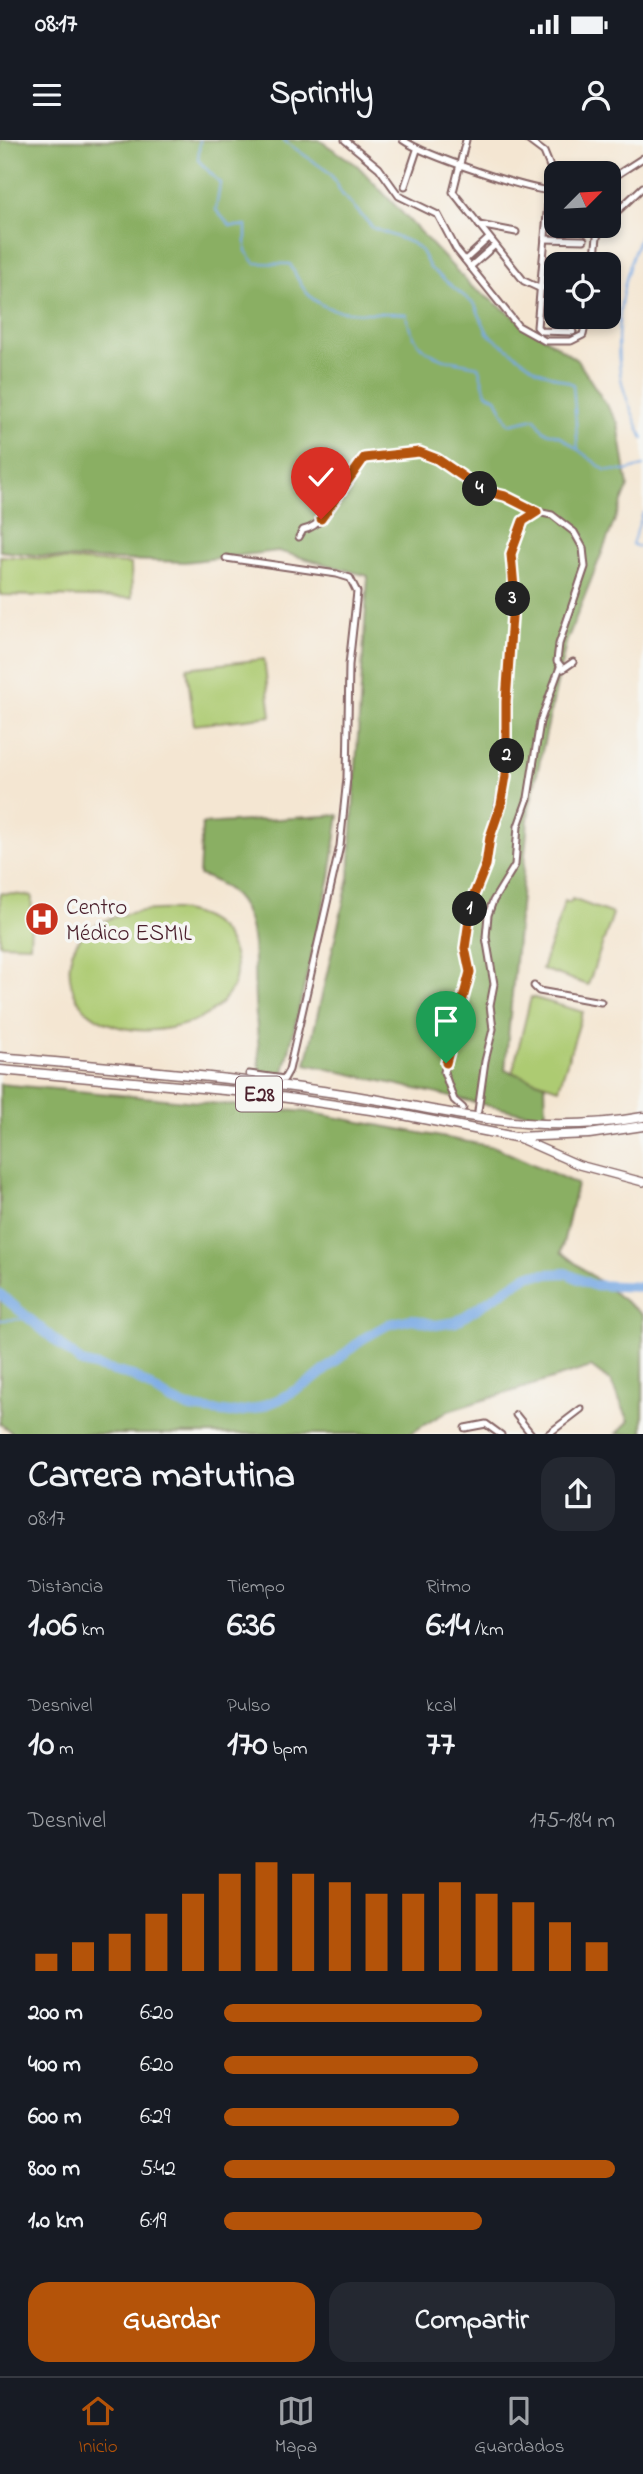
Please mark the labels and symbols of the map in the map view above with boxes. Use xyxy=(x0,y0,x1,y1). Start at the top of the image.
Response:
north arrow xyxy=(544,161,621,238)
pin xyxy=(291,447,351,519)
pin: 4 xyxy=(462,472,498,506)
pin: 3 xyxy=(496,582,530,616)
pin: 2 xyxy=(490,738,524,774)
place label: Centro Médico ESMIL xyxy=(66,892,192,951)
pin: 1 xyxy=(452,892,488,926)
hospital icon: Centro Médico ESMIL xyxy=(23,900,61,938)
pin xyxy=(416,991,476,1063)
road number: E28 xyxy=(236,1076,282,1112)

